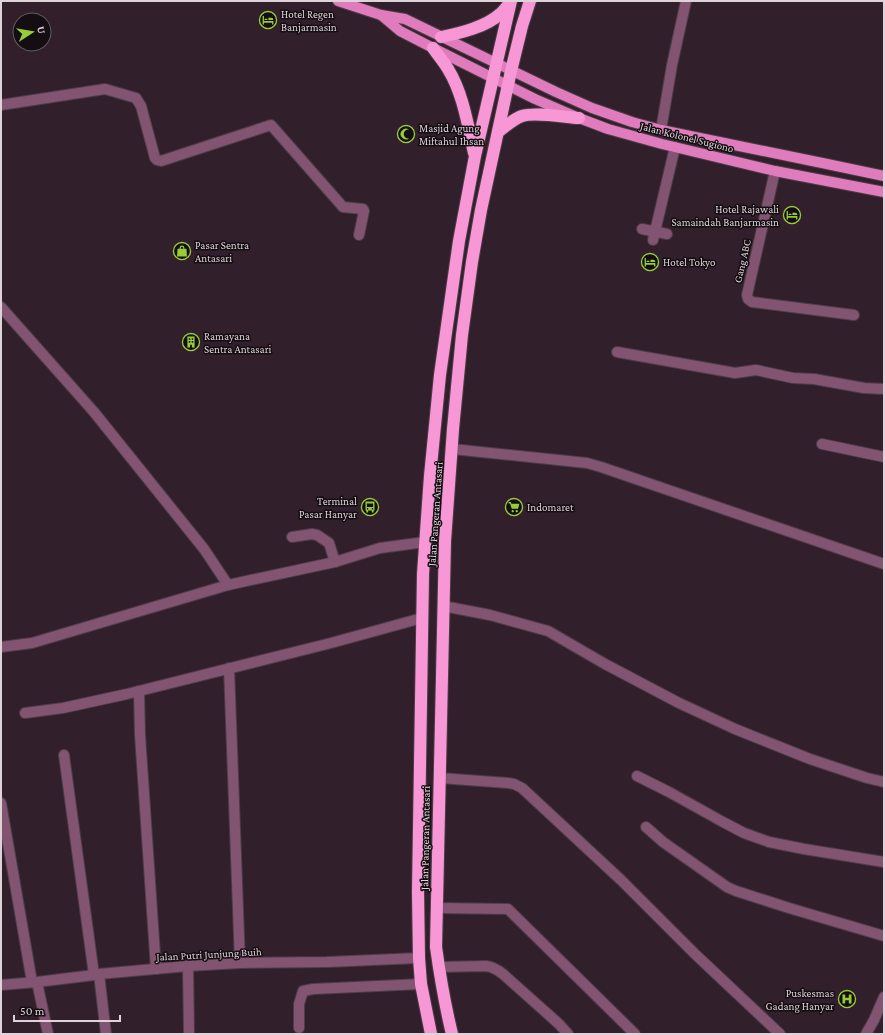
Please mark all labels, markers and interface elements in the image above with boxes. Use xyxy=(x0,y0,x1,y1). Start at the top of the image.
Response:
place label: Hotel Regen Banjarmasin xyxy=(281,8,337,34)
hotel icon: Hotel Regen Banjarmasin xyxy=(258,10,278,30)
north arrow xyxy=(12,12,52,52)
text: U xyxy=(35,25,49,35)
street label: Jalan Kolonel Sugiono xyxy=(638,119,736,156)
place label: Masjid Agung Miftahul Ihsan xyxy=(419,122,484,147)
mosque icon: Masjid Agung Miftahul Ihsan xyxy=(396,124,416,144)
place label: Hotel Rajawali Samaindah Banjarmasin xyxy=(671,203,779,229)
hotel icon: Hotel Rajawali Samaindah Banjarmasin xyxy=(782,205,802,225)
street label: Gang ABC xyxy=(731,238,754,284)
place label: Pasar Sentra Antasari xyxy=(195,239,249,264)
shop icon: Pasar Sentra Antasari xyxy=(172,241,192,261)
hotel icon: Hotel Tokyo xyxy=(640,252,660,272)
place label: Hotel Tokyo xyxy=(663,256,716,269)
place label: Ramayana Sentra Antasari xyxy=(204,330,272,355)
building icon: Ramayana Sentra Antasari xyxy=(181,332,201,352)
street label: Jalan Pangeran Antasari xyxy=(425,461,446,568)
place label: Terminal Pasar Hanyar xyxy=(299,495,357,521)
bus stop icon: Terminal Pasar Hanyar xyxy=(360,497,380,517)
supermarket icon: Indomaret xyxy=(504,497,524,517)
place label: Indomaret xyxy=(527,501,574,513)
street label: Jalan Pangeran Antasari xyxy=(418,786,433,891)
street label: Jalan Putri Junjung Buih xyxy=(155,945,262,964)
place label: Puskesmas Gadang Hanyar xyxy=(766,987,834,1013)
hospital icon: Puskesmas Gadang Hanyar xyxy=(837,989,857,1009)
scale bar xyxy=(14,997,120,1023)
text: 50 m xyxy=(20,1004,45,1018)

